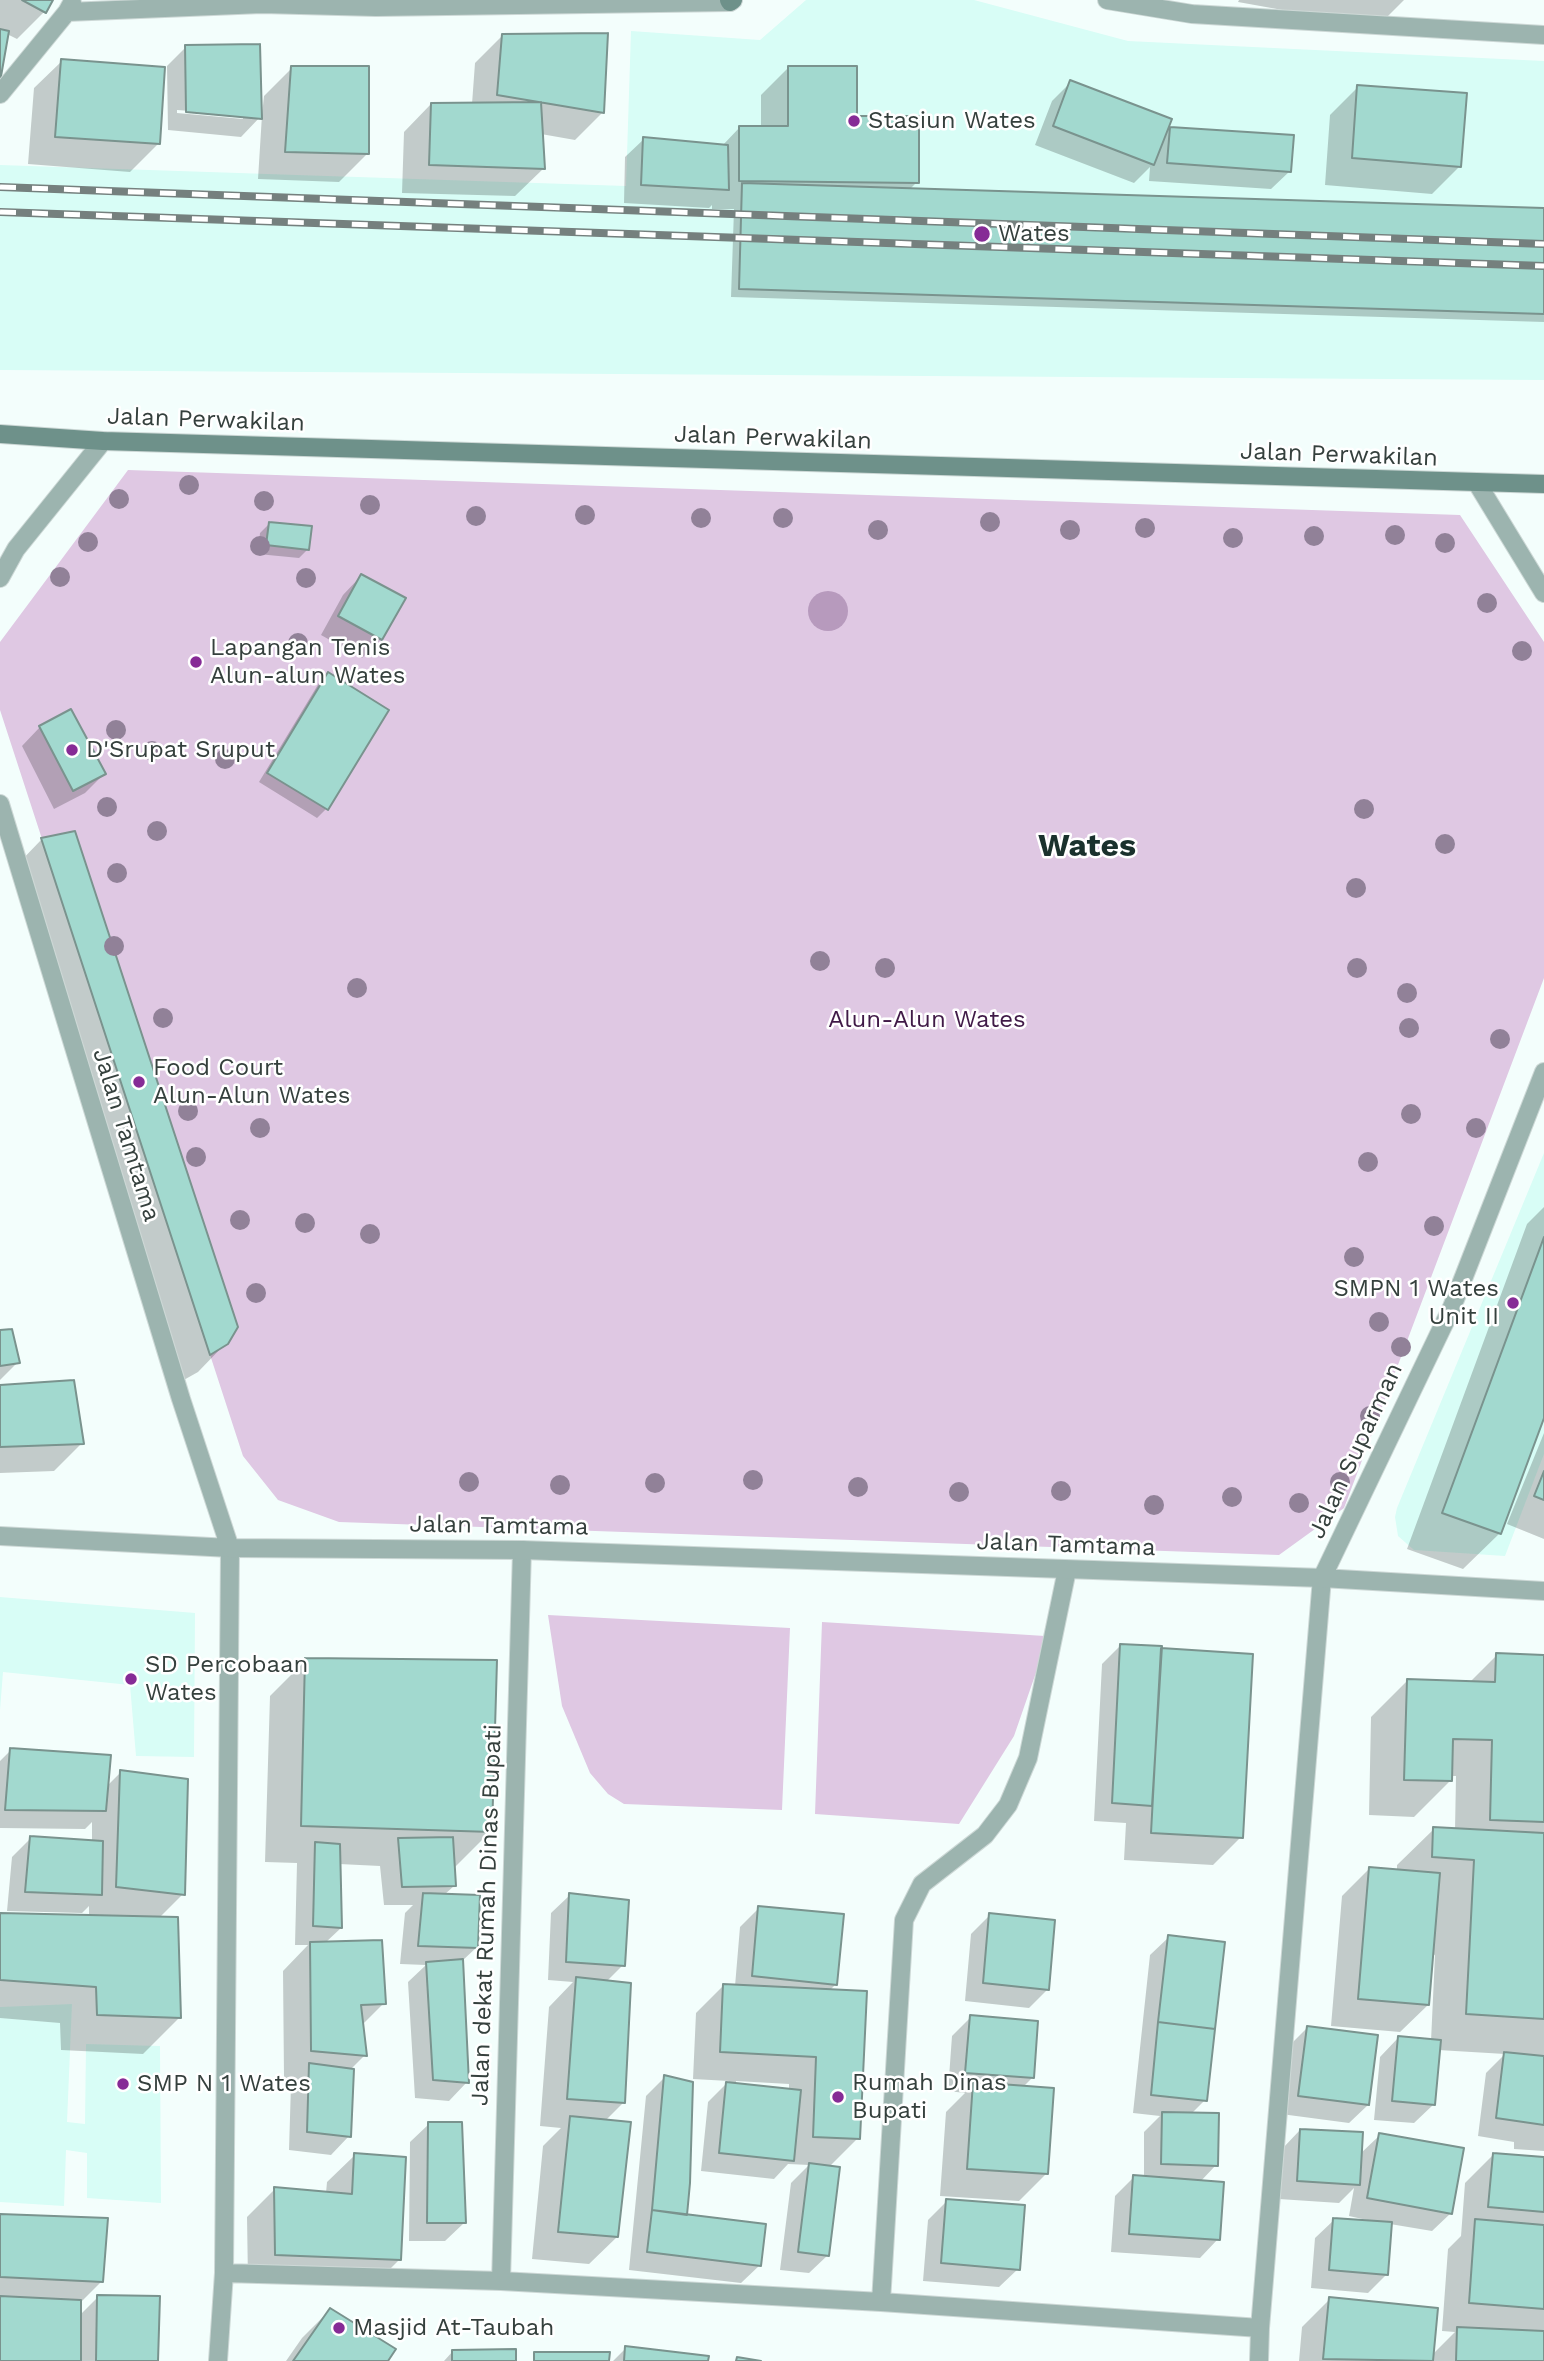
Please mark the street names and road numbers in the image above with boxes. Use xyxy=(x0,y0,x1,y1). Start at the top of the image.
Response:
street label: Jalan Perwakilan xyxy=(107,402,305,438)
street label: Jalan Perwakilan xyxy=(674,420,872,456)
street label: Jalan Perwakilan xyxy=(1240,437,1438,473)
street label: Jalan Tamtama xyxy=(86,1045,166,1225)
street label: Jalan Suparman xyxy=(1303,1359,1409,1543)
street label: Jalan Tamtama xyxy=(409,1510,589,1542)
street label: Jalan Tamtama xyxy=(976,1527,1156,1563)
street label: Jalan dekat Rumah Dinas Bupati xyxy=(466,1724,508,2106)

